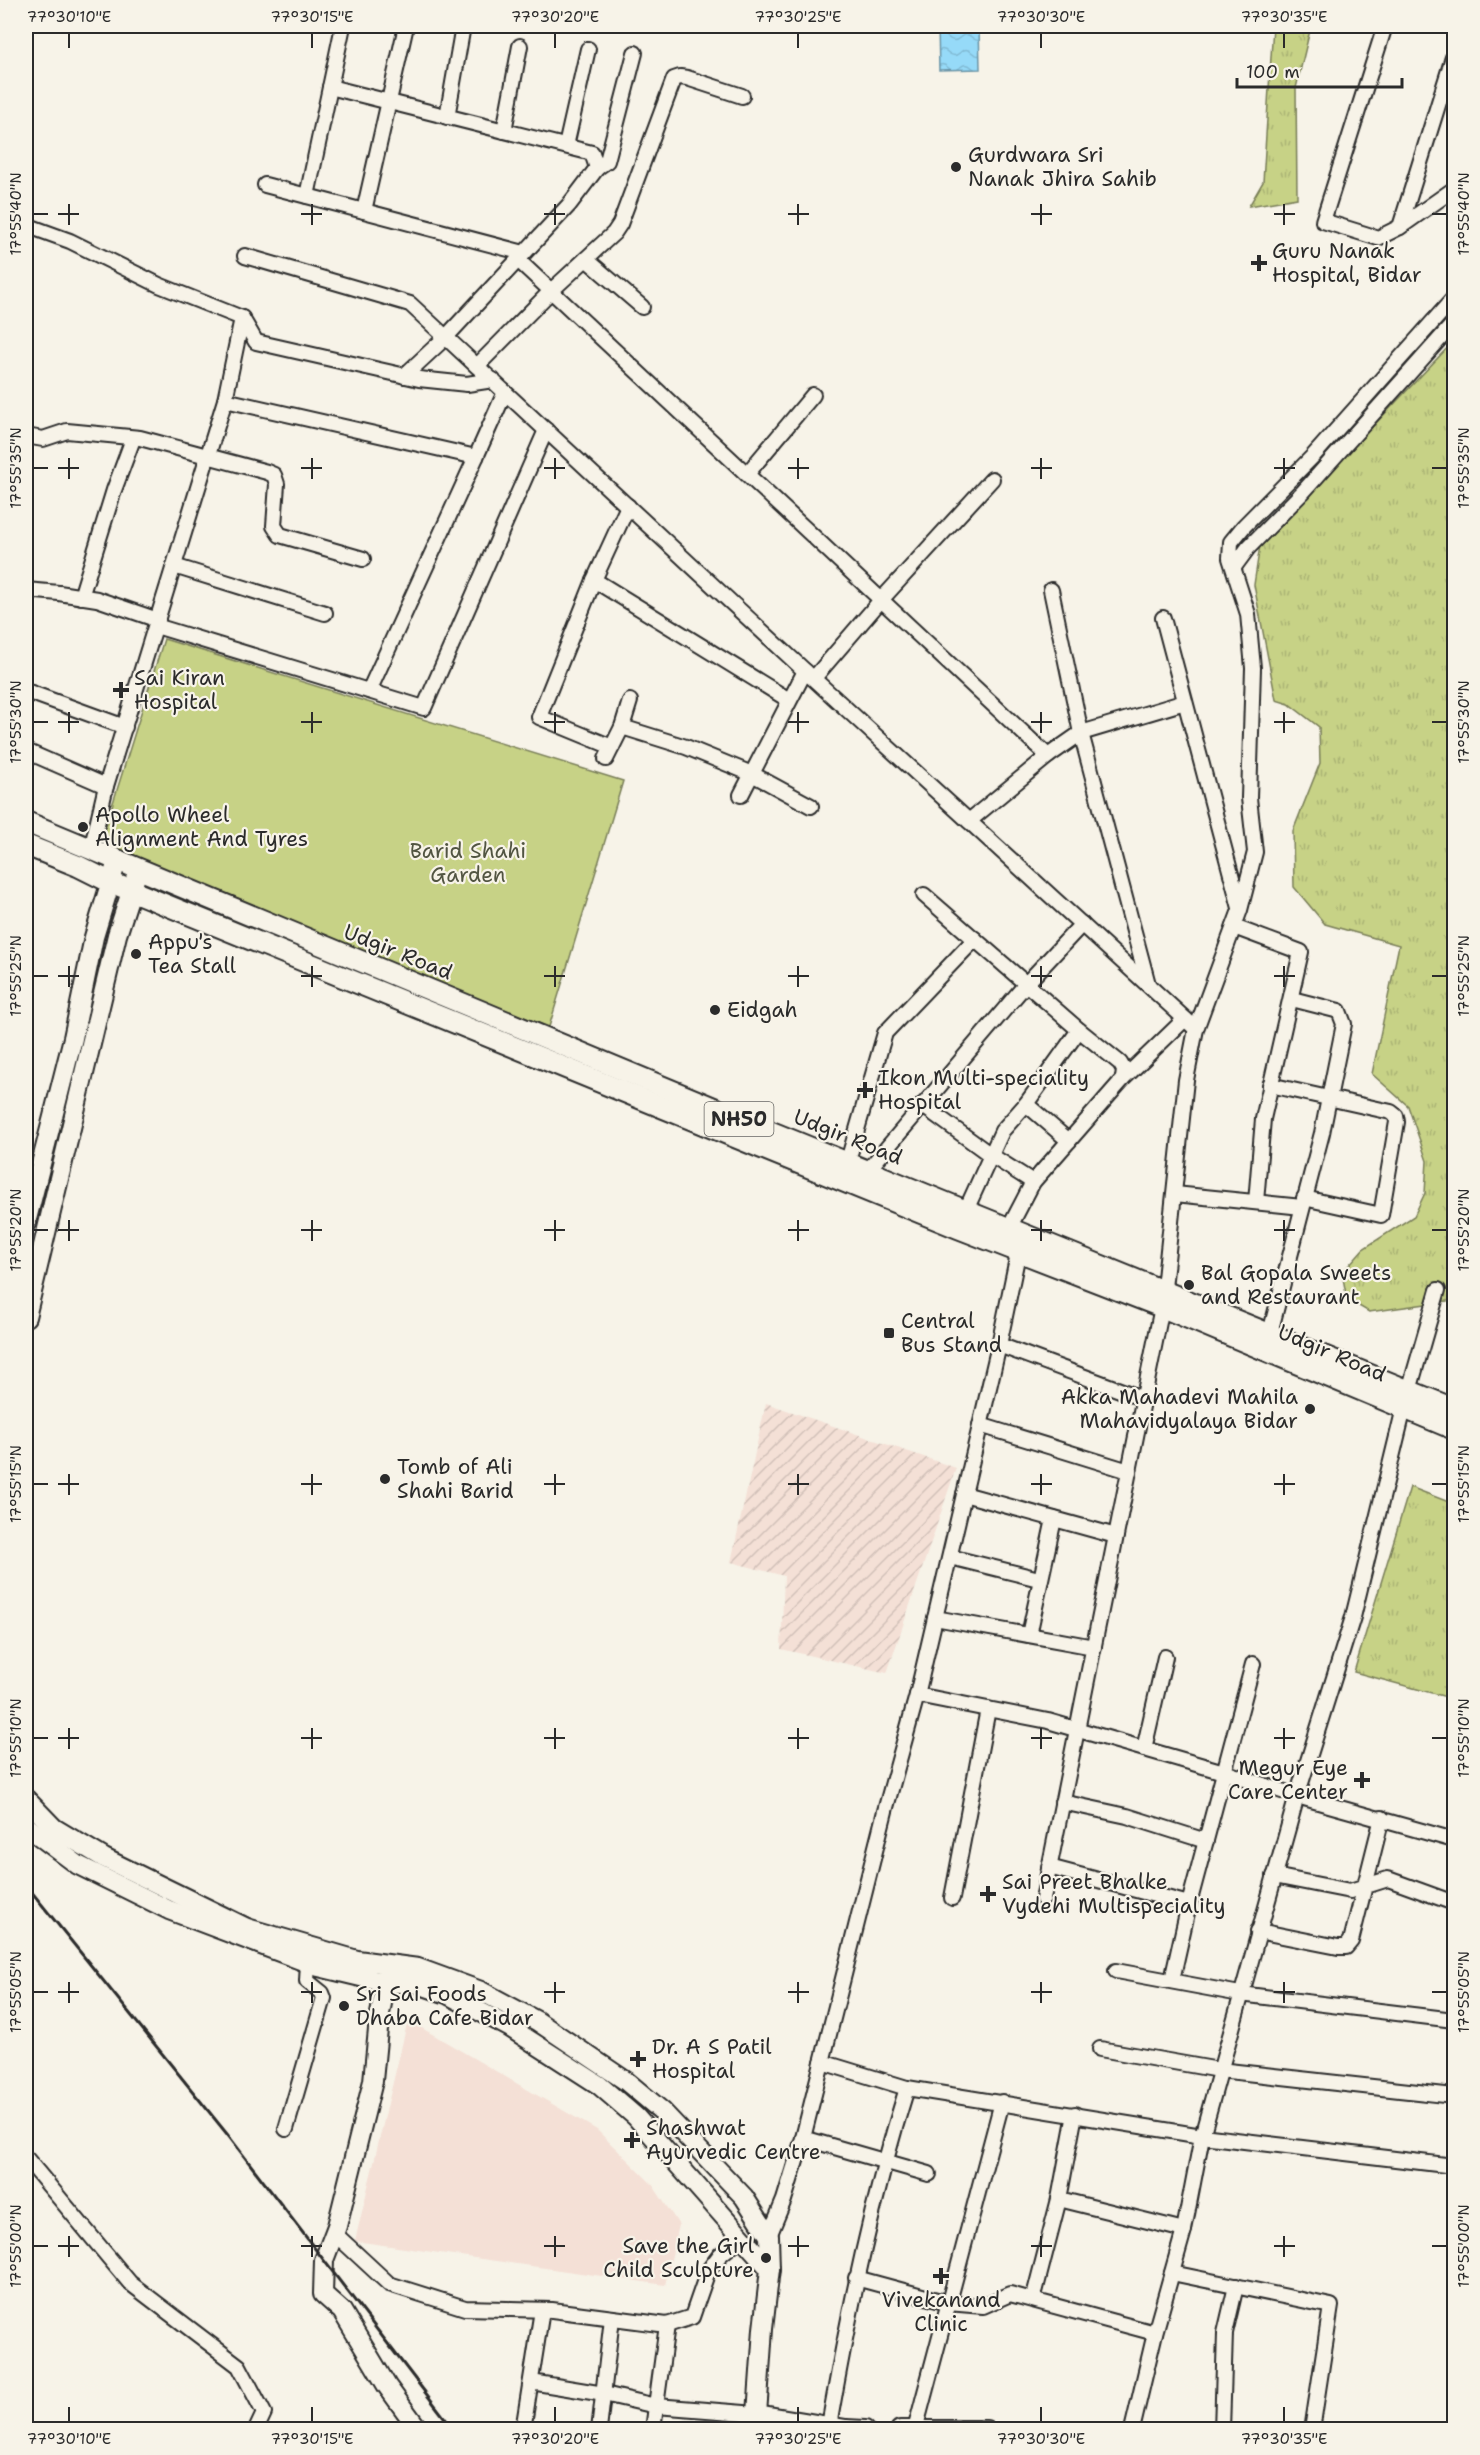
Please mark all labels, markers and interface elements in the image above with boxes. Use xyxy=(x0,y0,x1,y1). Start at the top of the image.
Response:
text: 77°30'10"E xyxy=(27,7,111,27)
text: 77°30'15"E xyxy=(270,7,354,27)
text: 77°30'20"E xyxy=(511,7,599,27)
text: 77°30'25"E xyxy=(755,7,841,27)
text: 77°30'30"E xyxy=(997,7,1085,27)
text: 77°30'35"E xyxy=(1241,7,1327,27)
scale bar xyxy=(1237,51,1402,89)
text: 100 m xyxy=(1246,60,1300,84)
place label: Gurdwara Sri Nanak Jhira Sahib xyxy=(968,141,1157,193)
marker: Gurdwara Sri Nanak Jhira Sahib xyxy=(949,160,963,174)
text: 17°55'40"N xyxy=(6,172,26,256)
text: 17°55'40"N xyxy=(1454,172,1474,256)
place label: Guru Nanak Hospital, Bidar xyxy=(1272,237,1422,289)
marker: Guru Nanak Hospital, Bidar xyxy=(1250,254,1268,272)
text: 17°55'35"N xyxy=(6,427,26,509)
text: 17°55'35"N xyxy=(1454,427,1474,509)
place label: Sai Kiran Hospital xyxy=(134,664,225,716)
text: 17°55'30"N xyxy=(6,680,26,764)
text: 17°55'30"N xyxy=(1454,680,1474,764)
marker: Sai Kiran Hospital xyxy=(112,681,130,699)
place label: Apollo Wheel Alignment And Tyres xyxy=(95,801,308,853)
marker: Apollo Wheel Alignment And Tyres xyxy=(76,820,90,834)
park label: Barid Shahi Garden xyxy=(410,837,526,889)
street label: Udgir Road xyxy=(339,917,457,987)
place label: Appu's Tea Stall xyxy=(148,928,237,980)
text: 17°55'25"N xyxy=(6,935,26,1017)
text: 17°55'25"N xyxy=(1454,935,1474,1017)
marker: Appu's Tea Stall xyxy=(129,947,143,961)
place label: Eidgah xyxy=(727,996,798,1024)
marker: Eidgah xyxy=(708,1003,722,1017)
place label: Ikon Multi-speciality Hospital xyxy=(878,1064,1089,1116)
marker: Ikon Multi-speciality Hospital xyxy=(856,1081,874,1099)
road number: NH50 xyxy=(704,1102,774,1136)
street label: Udgir Road xyxy=(789,1102,907,1172)
text: 17°55'20"N xyxy=(6,1188,26,1272)
text: 17°55'20"N xyxy=(1454,1188,1474,1272)
place label: Bal Gopala Sweets and Restaurant xyxy=(1201,1259,1391,1311)
marker: Bal Gopala Sweets and Restaurant xyxy=(1182,1278,1196,1292)
place label: Central Bus Stand xyxy=(901,1307,1002,1359)
street label: Udgir Road xyxy=(1274,1318,1390,1388)
marker: Central Bus Stand xyxy=(882,1326,896,1340)
place label: Akka Mahadevi Mahila Mahavidyalaya Bidar xyxy=(1061,1383,1298,1435)
marker: Akka Mahadevi Mahila Mahavidyalaya Bidar xyxy=(1303,1402,1317,1416)
text: 17°55'15"N xyxy=(6,1445,26,1523)
text: 17°55'15"N xyxy=(1454,1445,1474,1523)
place label: Tomb of Ali Shahi Barid xyxy=(397,1453,514,1505)
marker: Tomb of Ali Shahi Barid xyxy=(378,1472,392,1486)
text: 17°55'10"N xyxy=(6,1698,26,1778)
text: 17°55'10"N xyxy=(1454,1698,1474,1778)
place label: Megur Eye Care Center xyxy=(1228,1754,1348,1806)
marker: Megur Eye Care Center xyxy=(1353,1771,1371,1789)
place label: Sai Preet Bhalke Vydehi Multispeciality xyxy=(1002,1868,1226,1920)
marker: Sai Preet Bhalke Vydehi Multispeciality xyxy=(979,1885,997,1903)
text: 17°55'05"N xyxy=(6,1951,26,2033)
text: 17°55'05"N xyxy=(1454,1951,1474,2033)
place label: Sri Sai Foods Dhaba Cafe Bidar xyxy=(356,1980,534,2032)
marker: Sri Sai Foods Dhaba Cafe Bidar xyxy=(337,1999,351,2013)
place label: Dr. A S Patil Hospital xyxy=(652,2033,772,2085)
marker: Dr. A S Patil Hospital xyxy=(629,2050,647,2068)
place label: Shashwat Ayurvedic Centre xyxy=(646,2114,821,2166)
marker: Shashwat Ayurvedic Centre xyxy=(623,2131,641,2149)
text: 17°55'00"N xyxy=(6,2204,26,2288)
text: 17°55'00"N xyxy=(1454,2204,1474,2288)
place label: Save the Girl Child Sculpture xyxy=(603,2232,755,2284)
marker: Save the Girl Child Sculpture xyxy=(759,2251,773,2265)
marker: Vivekanand Clinic xyxy=(932,2267,950,2285)
place label: Vivekanand Clinic xyxy=(881,2286,1001,2338)
text: 77°30'10"E xyxy=(27,2429,111,2449)
text: 77°30'15"E xyxy=(270,2429,354,2449)
text: 77°30'20"E xyxy=(511,2429,599,2449)
text: 77°30'25"E xyxy=(755,2429,841,2449)
text: 77°30'30"E xyxy=(997,2429,1085,2449)
text: 77°30'35"E xyxy=(1241,2429,1327,2449)

